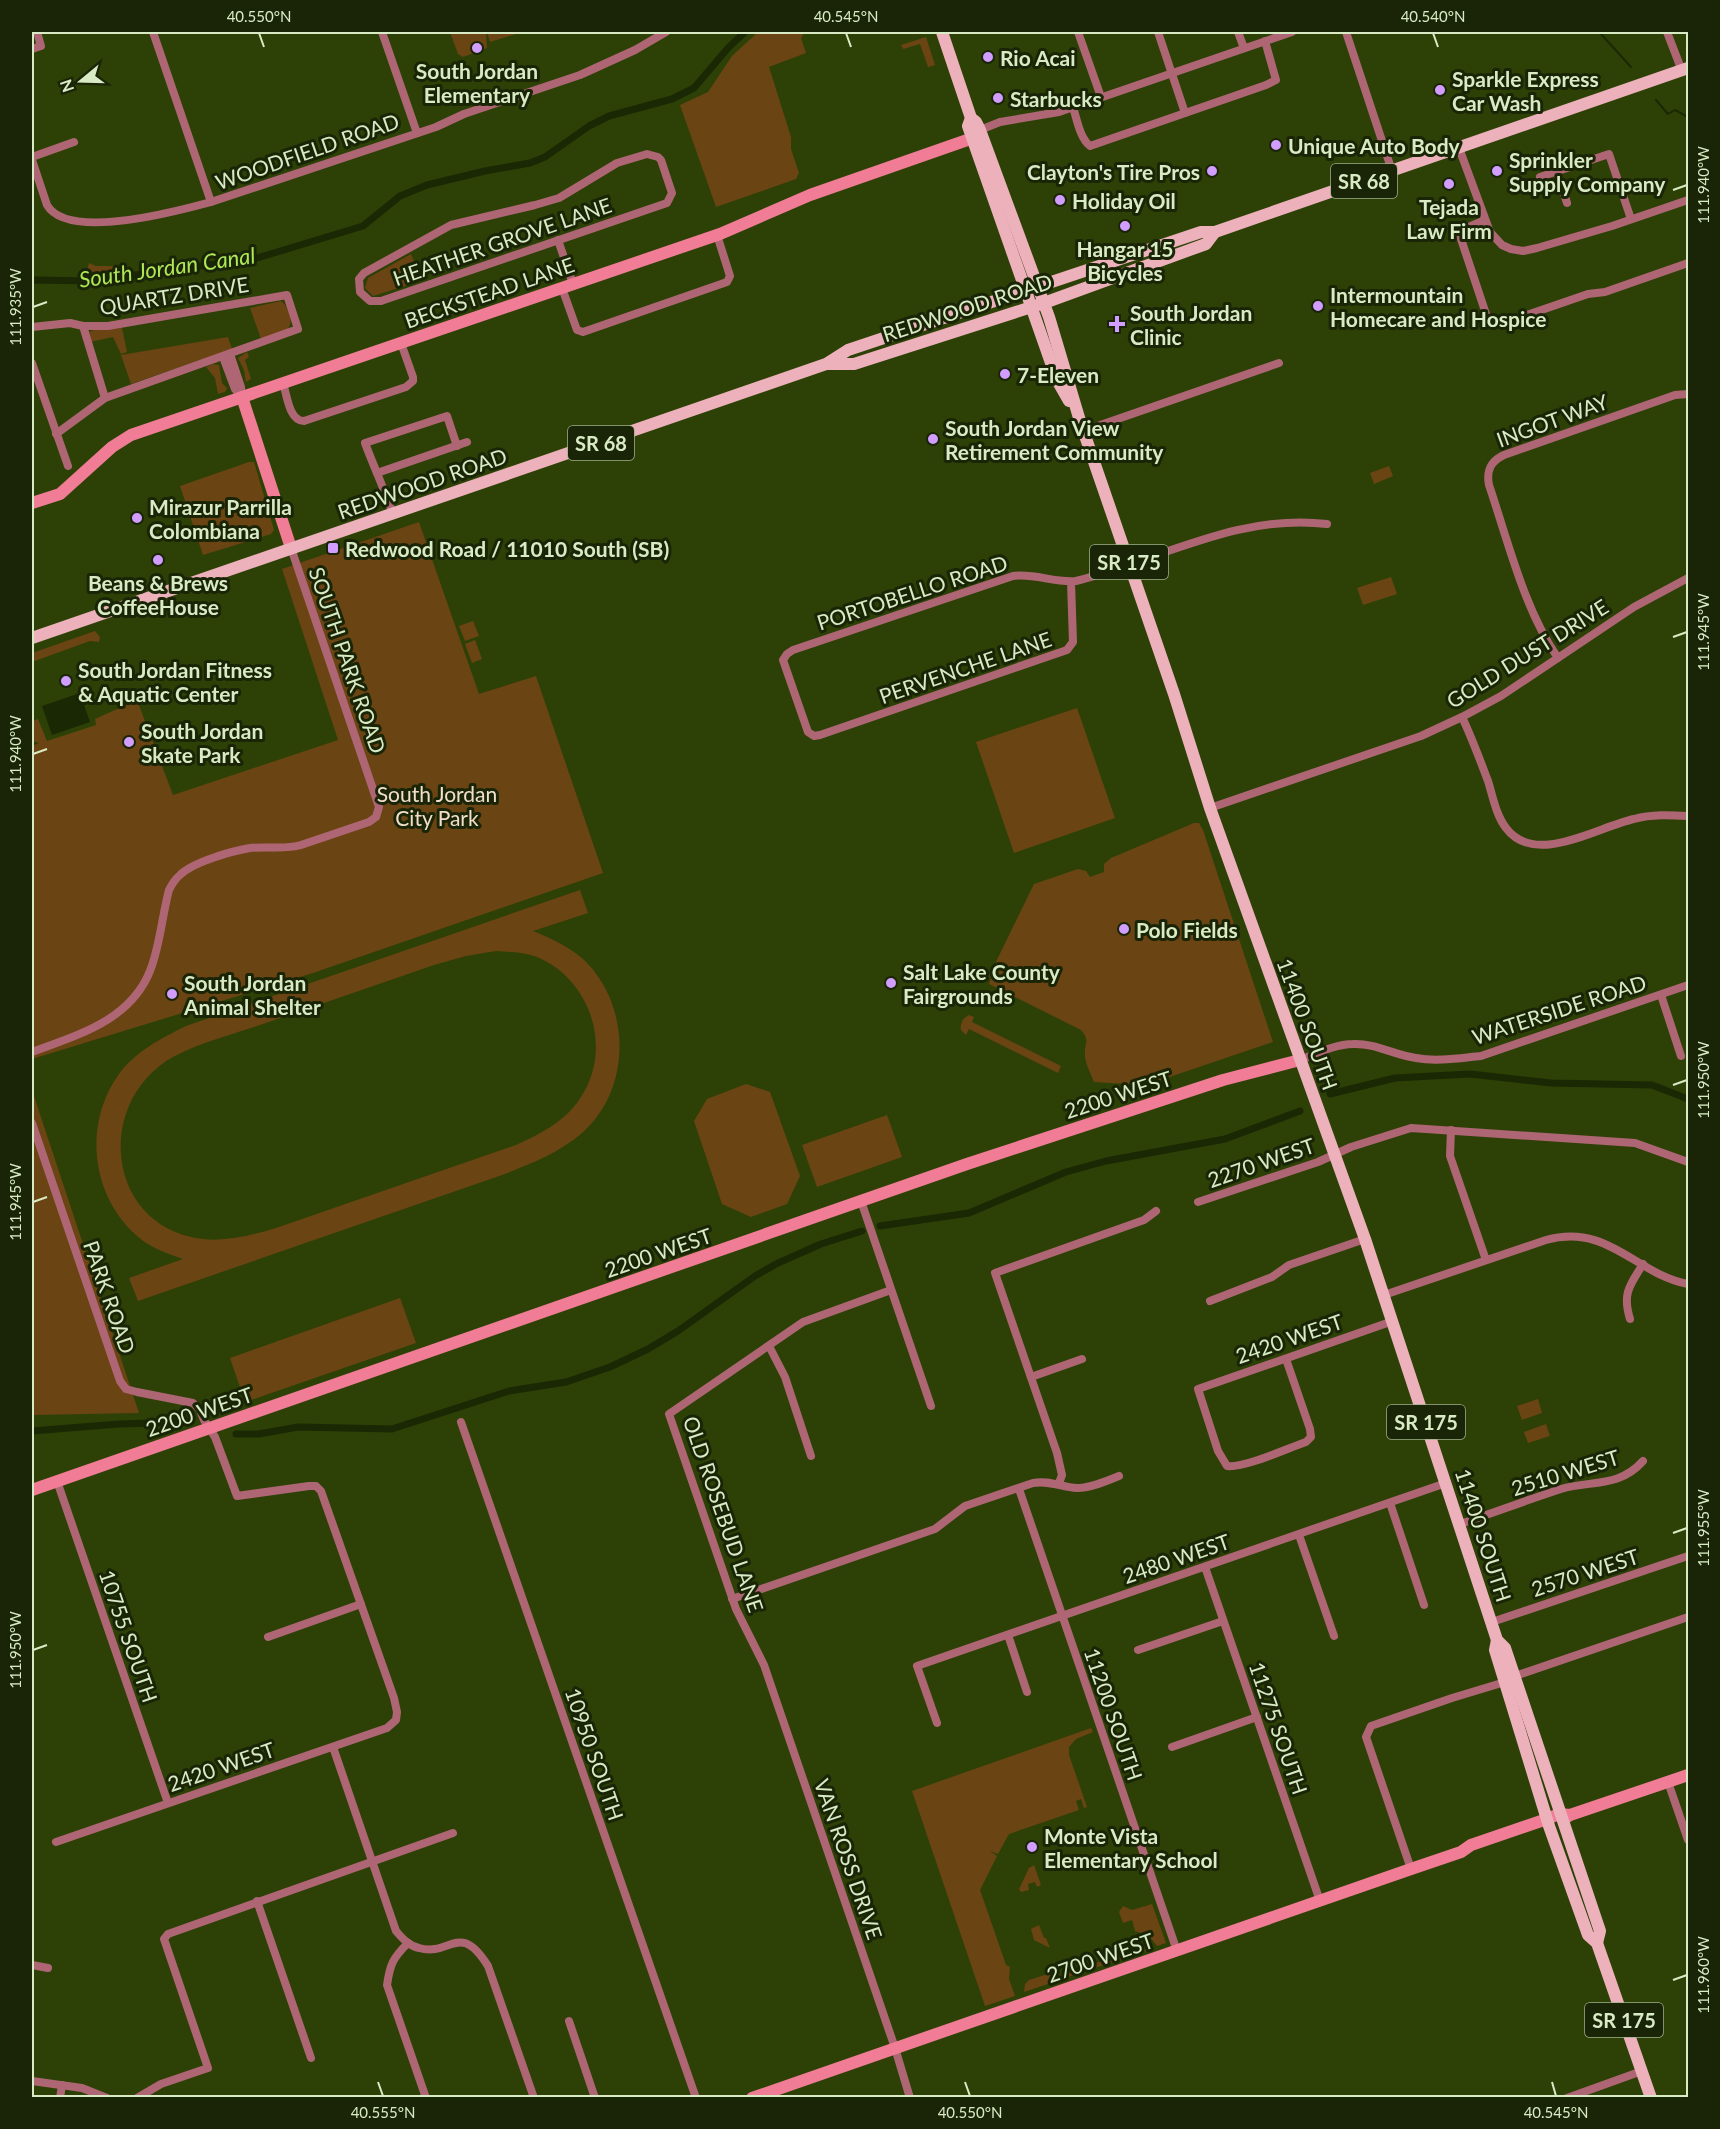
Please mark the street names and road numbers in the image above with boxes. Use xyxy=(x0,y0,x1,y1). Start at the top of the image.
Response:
street label: WOODFIELD ROAD xyxy=(212,108,402,194)
road number: SR 68 xyxy=(1331,164,1397,198)
street label: HEATHER GROVE LANE xyxy=(389,192,615,290)
street label: BECKSTEAD LANE xyxy=(401,251,577,333)
street label: REDWOOD ROAD xyxy=(879,268,1055,346)
street label: QUARTZ DRIVE xyxy=(98,271,250,319)
street label: INGOT WAY xyxy=(1493,388,1612,452)
road number: SR 68 xyxy=(568,426,634,460)
street label: REDWOOD ROAD xyxy=(334,442,510,524)
road number: SR 175 xyxy=(1090,545,1168,579)
street label: PORTOBELLO ROAD xyxy=(814,549,1010,635)
street label: SOUTH PARK ROAD xyxy=(304,564,392,756)
street label: GOLD DUST DRIVE xyxy=(1442,593,1612,713)
street label: PERVENCHE LANE xyxy=(876,626,1054,708)
street label: 11400 SOUTH xyxy=(1273,955,1343,1093)
street label: WATERSIDE ROAD xyxy=(1469,969,1649,1049)
street label: 2200 WEST xyxy=(1061,1065,1175,1123)
street label: 2270 WEST xyxy=(1204,1132,1318,1192)
street label: 2200 WEST xyxy=(601,1222,715,1282)
street label: PARK ROAD xyxy=(79,1237,141,1357)
street label: 2420 WEST xyxy=(1232,1308,1346,1368)
street label: 2200 WEST xyxy=(142,1381,256,1441)
road number: SR 175 xyxy=(1387,1405,1465,1439)
street label: OLD ROSEBUD LANE xyxy=(679,1413,769,1615)
street label: 2510 WEST xyxy=(1508,1444,1623,1500)
street label: 11400 SOUTH xyxy=(1451,1465,1517,1605)
street label: 2480 WEST xyxy=(1119,1528,1233,1588)
street label: 2570 WEST xyxy=(1528,1543,1642,1601)
street label: 10755 SOUTH xyxy=(95,1567,163,1705)
street label: 11200 SOUTH xyxy=(1080,1645,1148,1783)
street label: 11275 SOUTH xyxy=(1245,1659,1313,1797)
street label: 10950 SOUTH xyxy=(561,1685,629,1823)
street label: 2420 WEST xyxy=(164,1736,278,1796)
street label: VAN ROSS DRIVE xyxy=(810,1775,888,1943)
street label: 2700 WEST xyxy=(1043,1927,1157,1987)
road number: SR 175 xyxy=(1585,2003,1663,2037)

